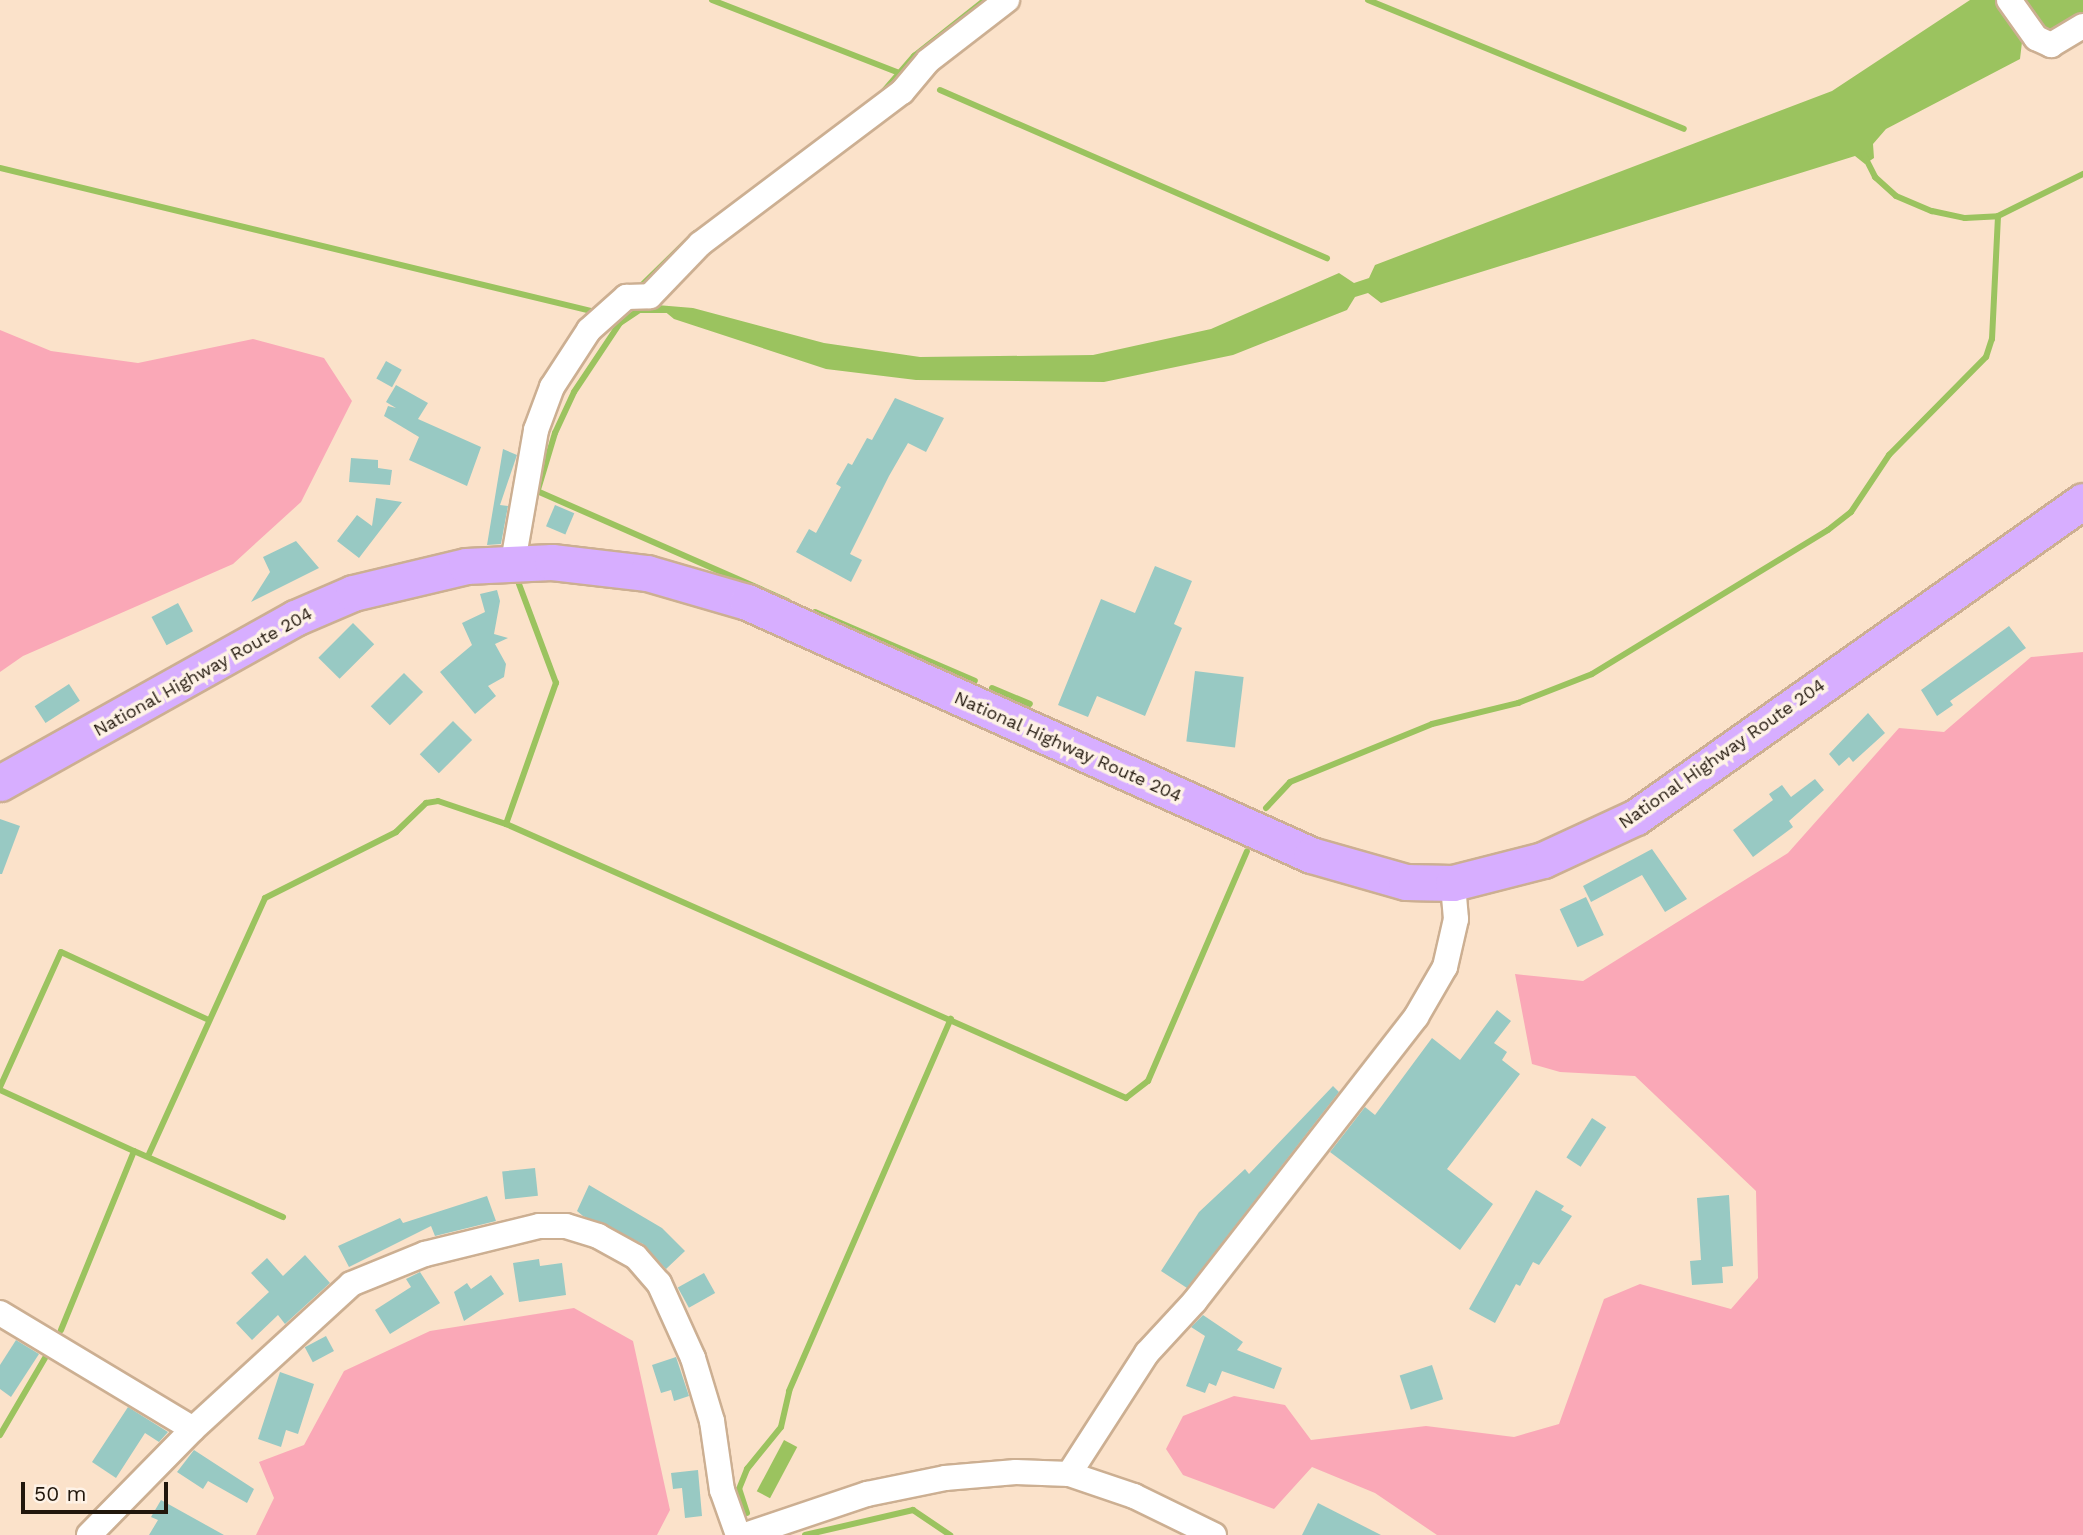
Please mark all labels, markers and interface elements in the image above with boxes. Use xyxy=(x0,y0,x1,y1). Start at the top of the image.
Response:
street label: National Highway Route 204 xyxy=(89,602,317,742)
street label: National Highway Route 204 xyxy=(1614,674,1830,834)
street label: National Highway Route 204 xyxy=(950,687,1186,807)
scale bar xyxy=(24,1468,172,1512)
text: 50 m xyxy=(34,1481,86,1506)

